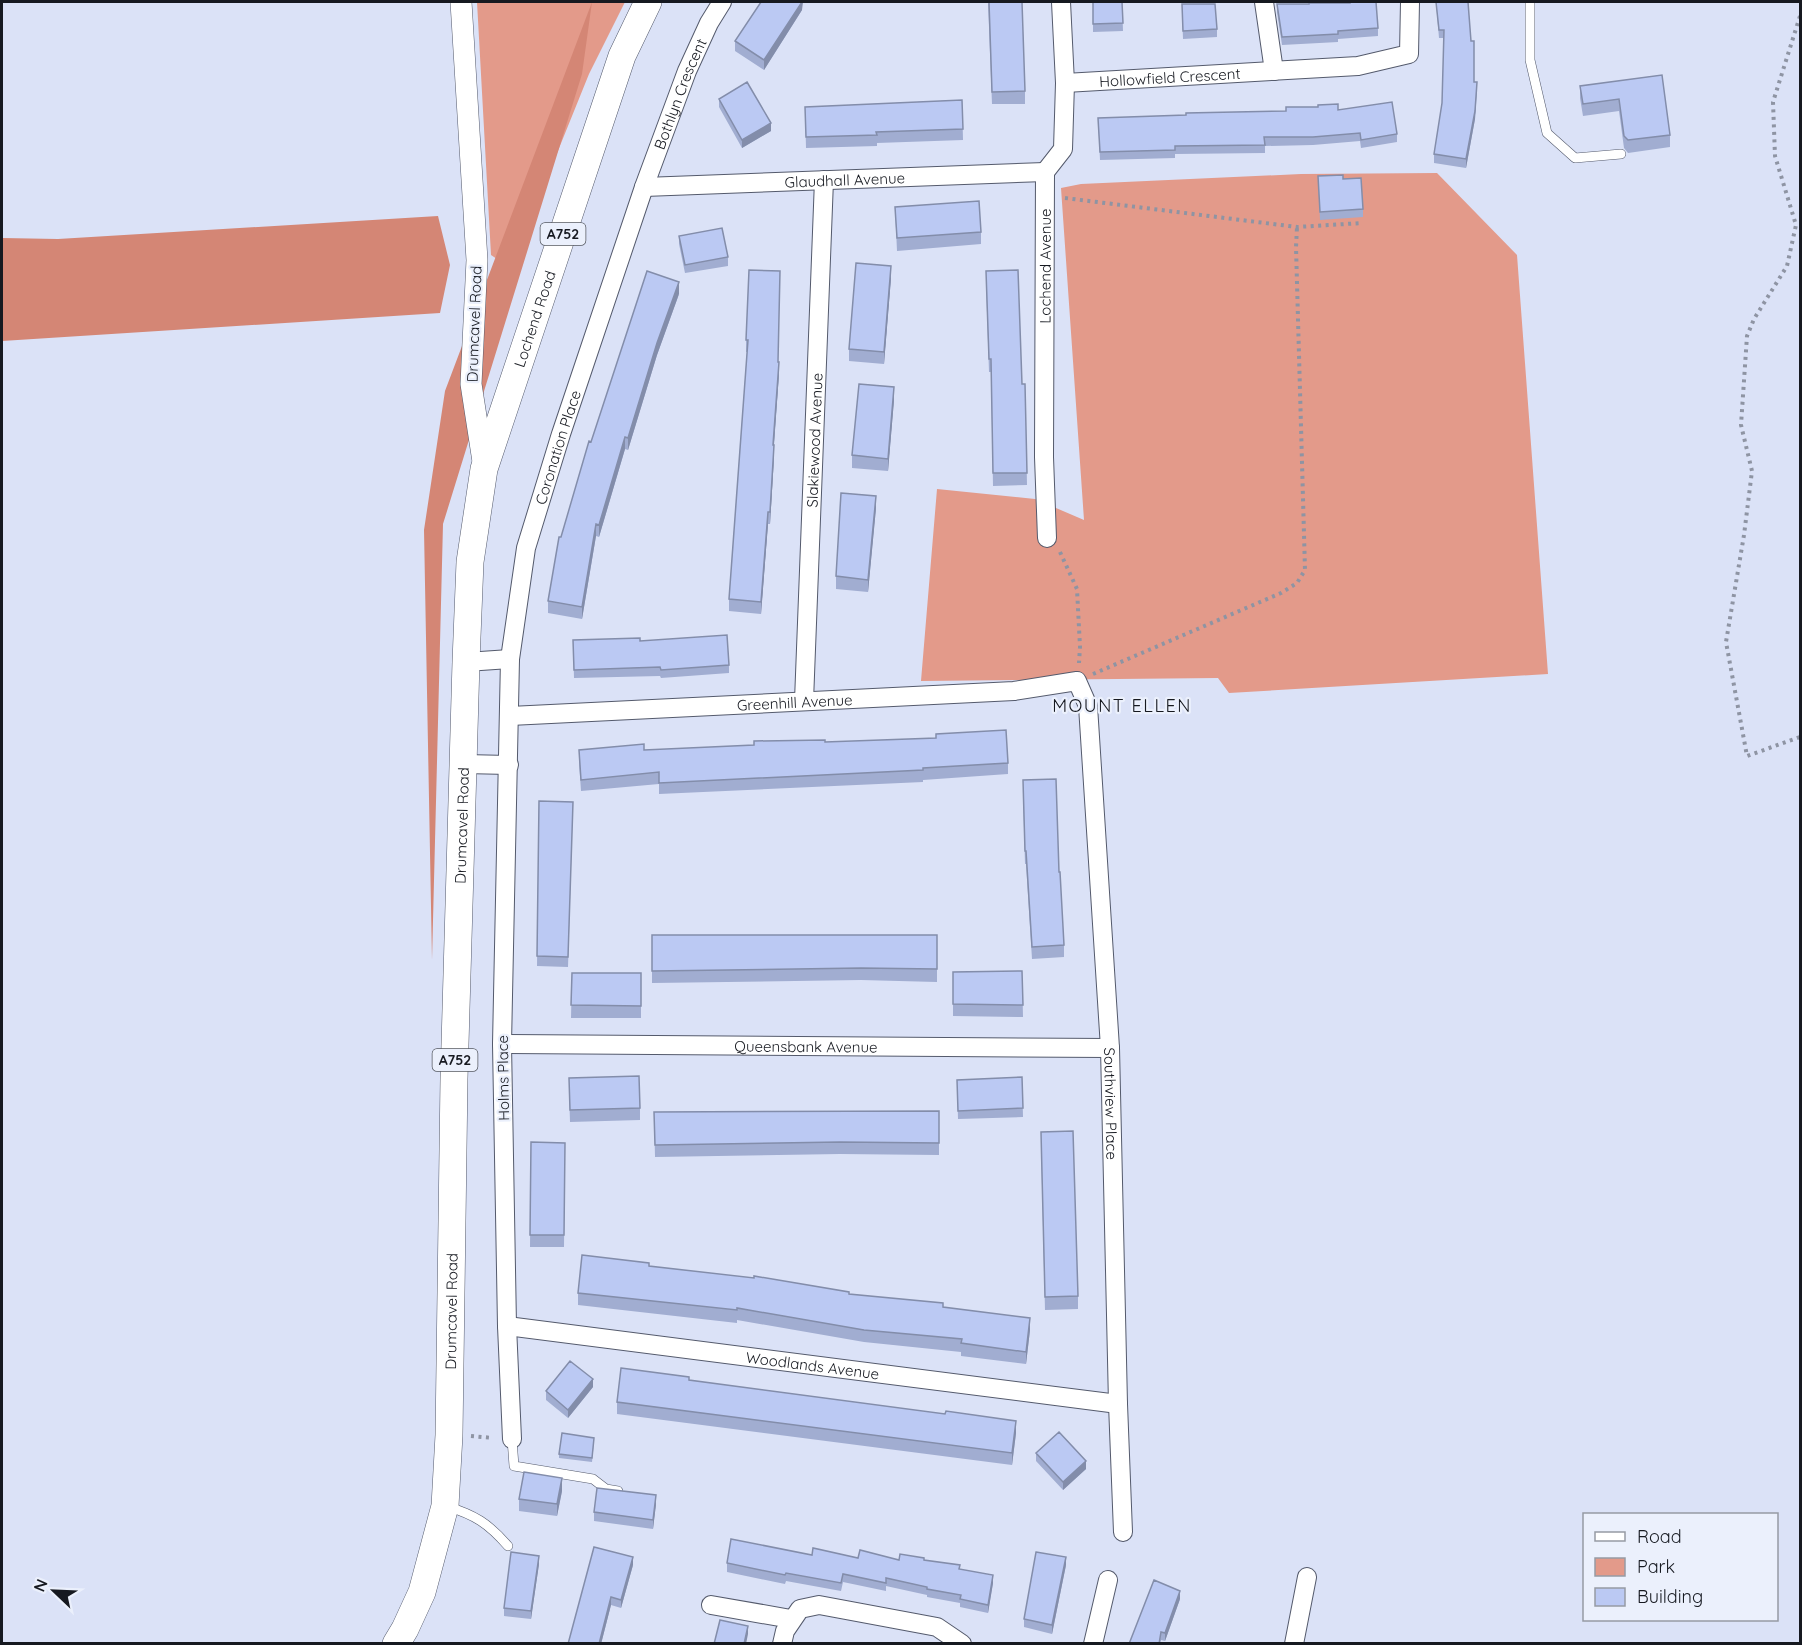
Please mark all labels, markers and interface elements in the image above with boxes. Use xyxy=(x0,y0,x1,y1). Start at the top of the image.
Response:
street label: Bothlyn Crescent xyxy=(649,35,710,152)
street label: Hollowfield Crescent xyxy=(1099,63,1241,90)
street label: Glaudhall Avenue xyxy=(784,168,905,191)
street label: Lochend Avenue xyxy=(1035,208,1054,324)
road number: A752 xyxy=(540,223,586,245)
street label: Drumcavel Road xyxy=(462,265,486,383)
street label: Lochend Road xyxy=(509,268,559,370)
street label: Slakiewood Avenue xyxy=(802,373,826,508)
street label: Coronation Place xyxy=(530,387,585,507)
street label: Greenhill Avenue xyxy=(736,690,853,714)
district label: MOUNT ELLEN xyxy=(1052,694,1192,717)
street label: Drumcavel Road xyxy=(450,767,472,884)
street label: Holms Place xyxy=(493,1035,513,1121)
street label: Queensbank Avenue xyxy=(734,1036,878,1056)
street label: Southview Place xyxy=(1100,1047,1122,1160)
road number: A752 xyxy=(432,1049,478,1071)
street label: Drumcavel Road xyxy=(440,1253,461,1370)
street label: Woodlands Avenue xyxy=(745,1347,880,1383)
legend xyxy=(1583,1513,1778,1621)
text: Road xyxy=(1637,1525,1682,1548)
text: Park xyxy=(1637,1555,1675,1578)
north arrow xyxy=(24,1561,84,1621)
text: N xyxy=(29,1576,52,1594)
text: Building xyxy=(1637,1585,1703,1608)

